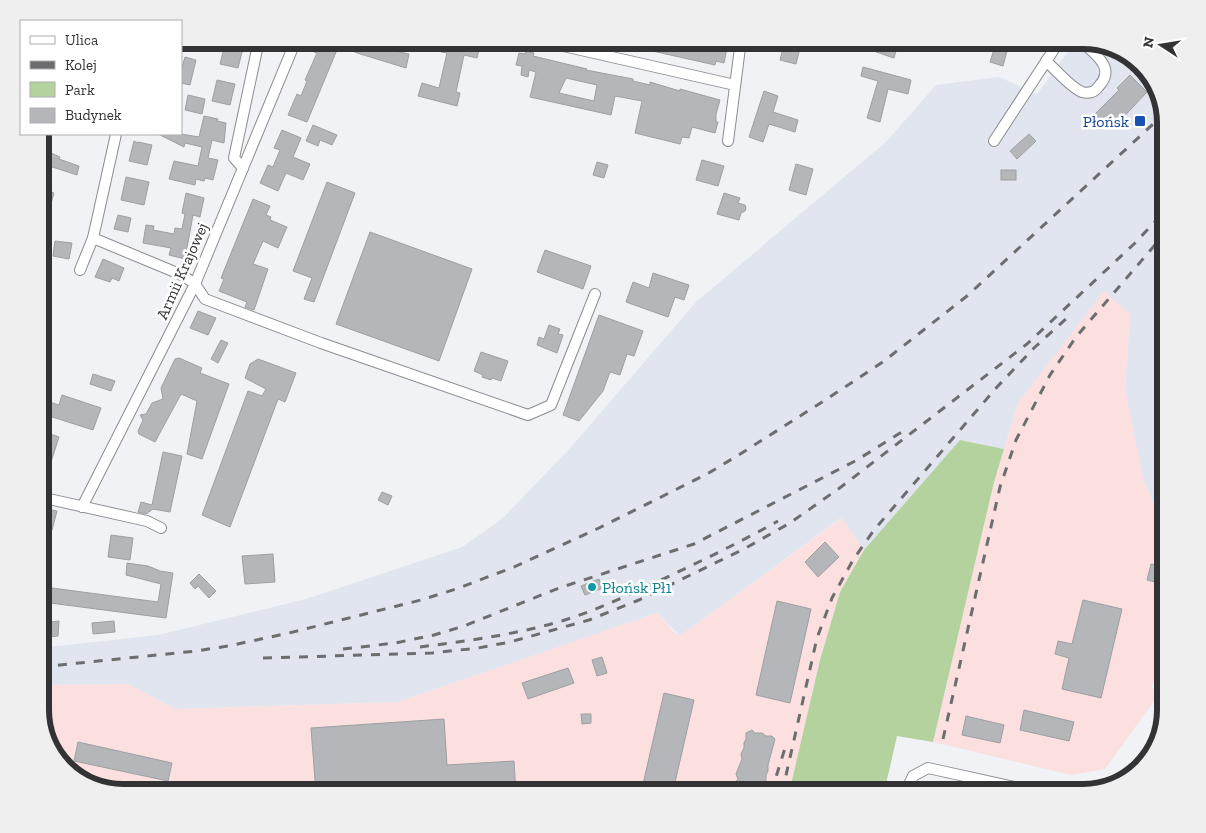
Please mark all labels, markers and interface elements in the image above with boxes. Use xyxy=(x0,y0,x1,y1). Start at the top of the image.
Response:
legend xyxy=(20,20,182,135)
north arrow xyxy=(1136,20,1186,70)
text: Ulica xyxy=(65,31,98,49)
text: N xyxy=(1139,35,1158,49)
text: Kolej xyxy=(65,56,97,74)
text: Park xyxy=(65,81,95,99)
text: Budynek xyxy=(65,106,122,124)
place label: Płońsk xyxy=(1083,112,1130,131)
marker: Płońsk xyxy=(1133,114,1147,128)
street label: Armii Krajowej xyxy=(152,220,212,322)
place label: Płońsk Pł1 xyxy=(602,578,672,597)
marker: Płońsk Pł1 xyxy=(586,581,598,593)

